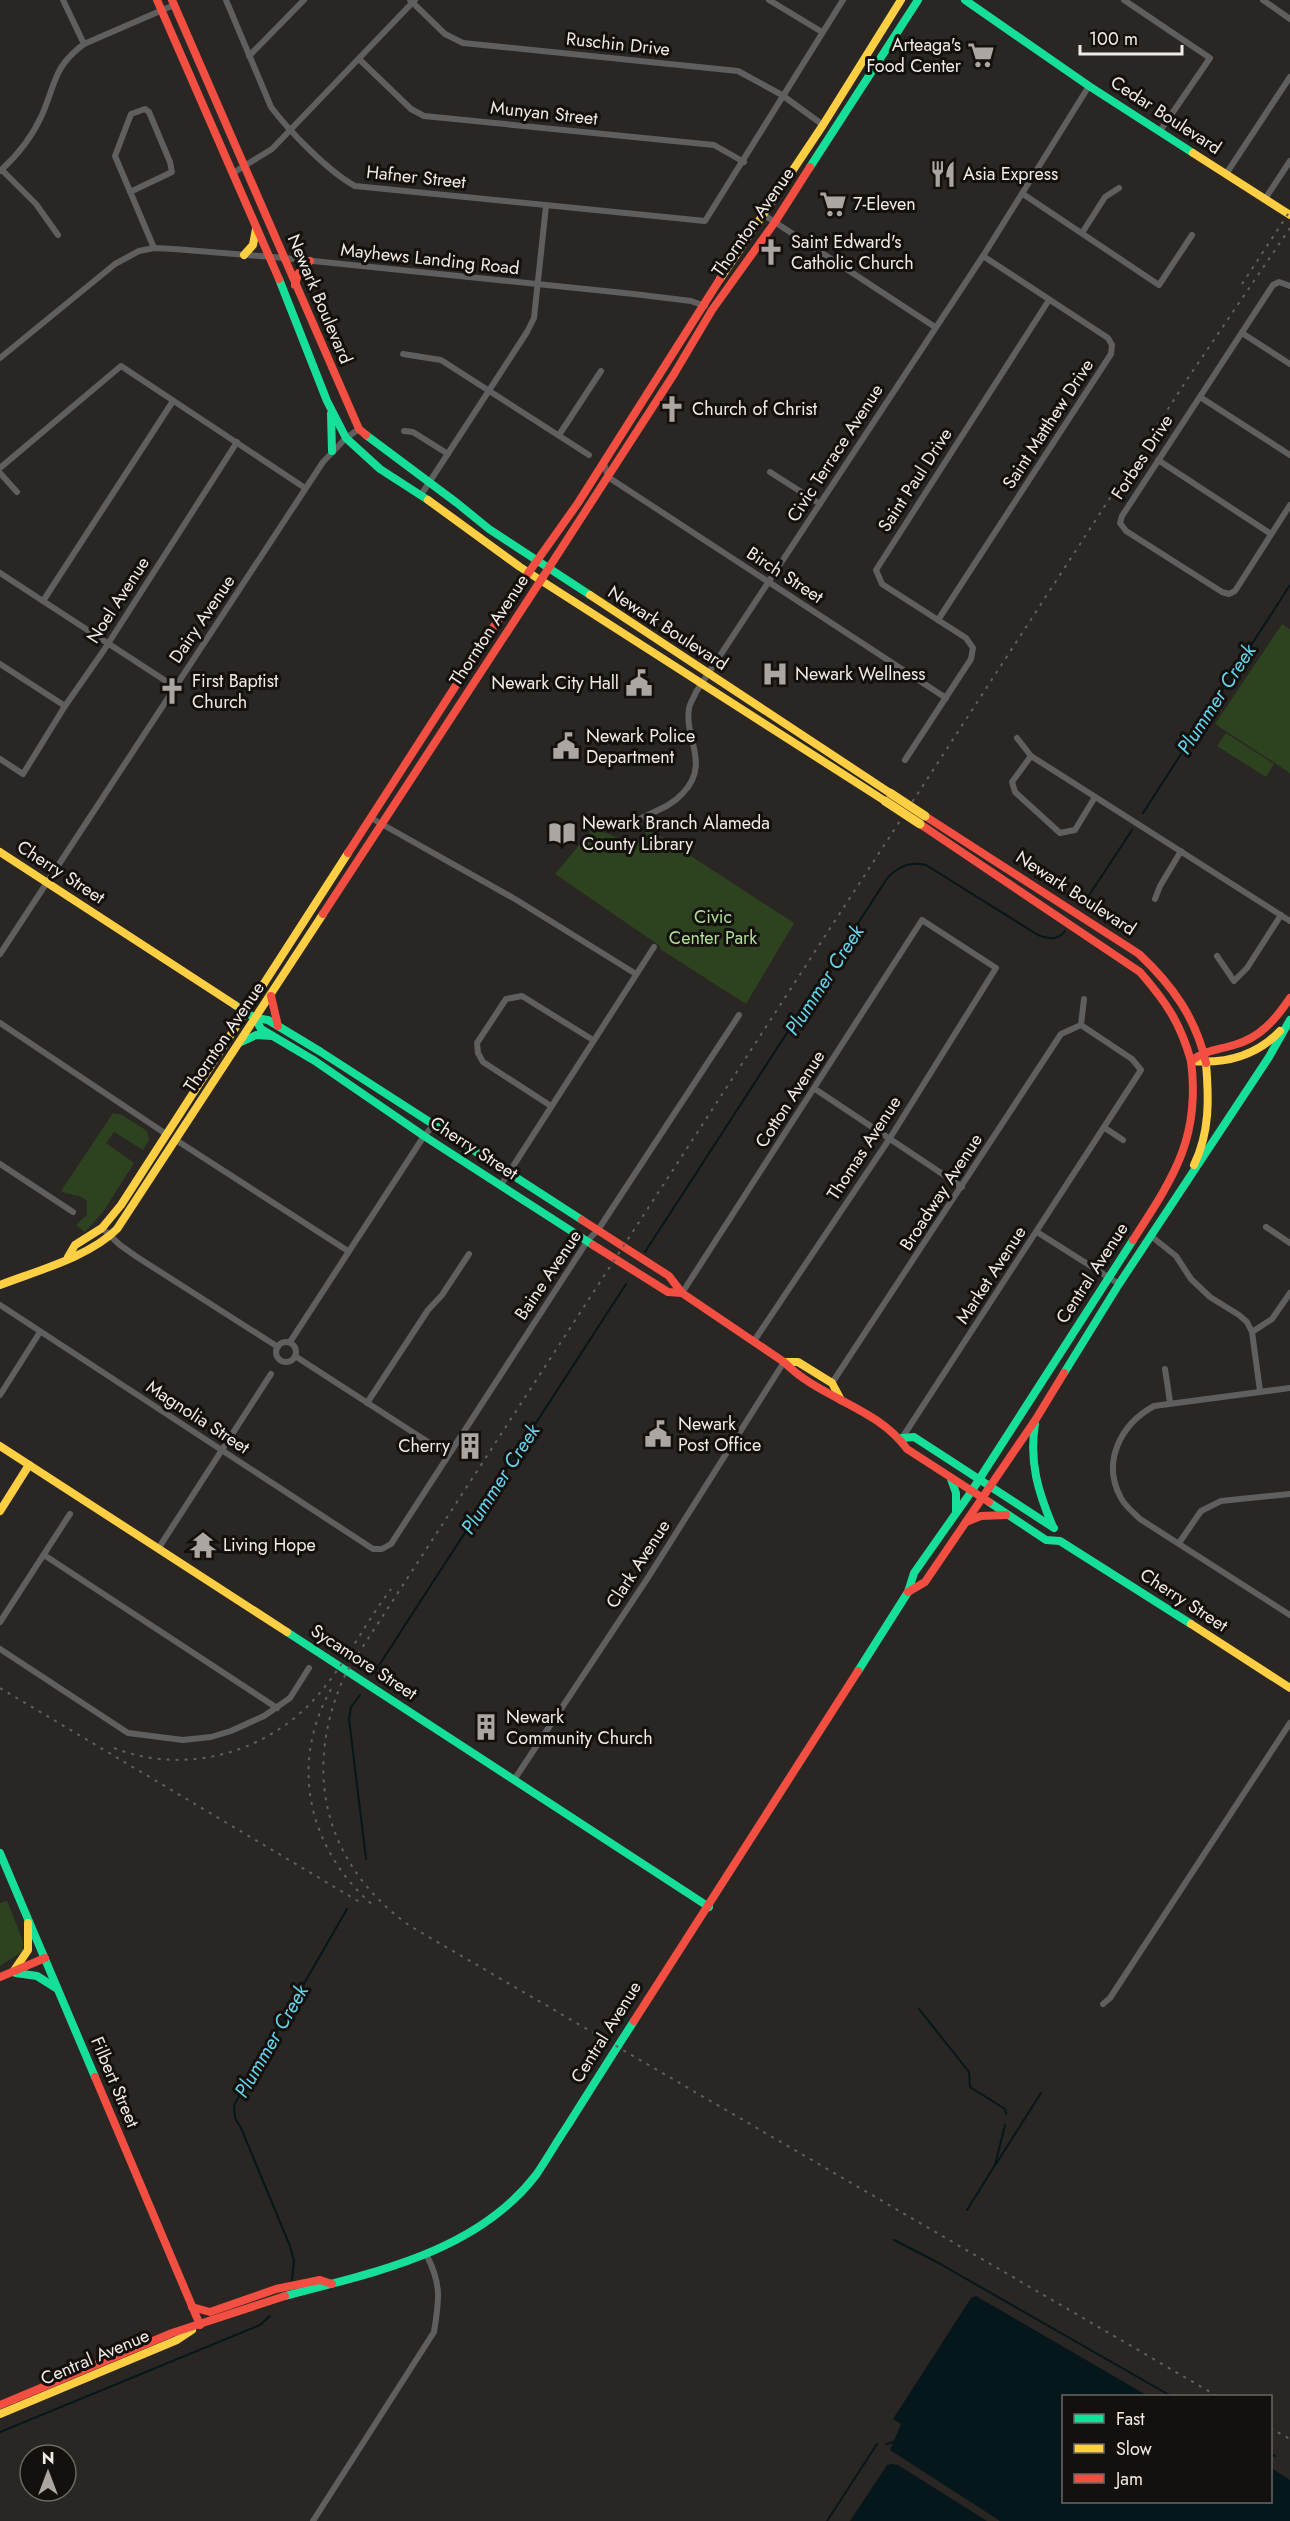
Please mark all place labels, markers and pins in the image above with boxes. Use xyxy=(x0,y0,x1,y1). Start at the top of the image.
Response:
place label: Arteaga's Food Center xyxy=(866,32,962,79)
supermarket icon: Arteaga's Food Center xyxy=(966,40,996,70)
restaurant icon: Asia Express xyxy=(928,159,958,189)
place label: Asia Express xyxy=(963,161,1058,187)
supermarket icon: 7-Eleven xyxy=(818,189,848,219)
place label: 7-Eleven xyxy=(853,191,916,217)
place label: Saint Edward's Catholic Church xyxy=(791,229,914,276)
church icon: Saint Edward's Catholic Church xyxy=(756,237,786,267)
church icon: Church of Christ xyxy=(657,394,687,424)
place label: Church of Christ xyxy=(692,396,818,422)
hospital icon: Newark Wellness xyxy=(760,659,790,689)
place label: Newark Wellness xyxy=(795,661,926,687)
place label: First Baptist Church xyxy=(192,668,279,715)
public building icon: Newark City Hall xyxy=(624,668,654,698)
place label: Newark City Hall xyxy=(491,670,619,696)
church icon: First Baptist Church xyxy=(157,676,187,706)
place label: Newark Police Department xyxy=(586,723,695,770)
public building icon: Newark Police Department xyxy=(551,731,581,761)
place label: Newark Branch Alameda County Library xyxy=(582,810,770,857)
library icon: Newark Branch Alameda County Library xyxy=(547,818,577,848)
place label: Newark Post Office xyxy=(678,1411,761,1458)
public building icon: Newark Post Office xyxy=(643,1419,673,1449)
building icon: Cherry xyxy=(455,1431,485,1461)
place label: Cherry xyxy=(398,1433,450,1459)
temple icon: Living Hope xyxy=(188,1530,218,1560)
place label: Living Hope xyxy=(223,1532,316,1558)
place label: Newark Community Church xyxy=(506,1704,653,1751)
building icon: Newark Community Church xyxy=(471,1712,501,1742)

